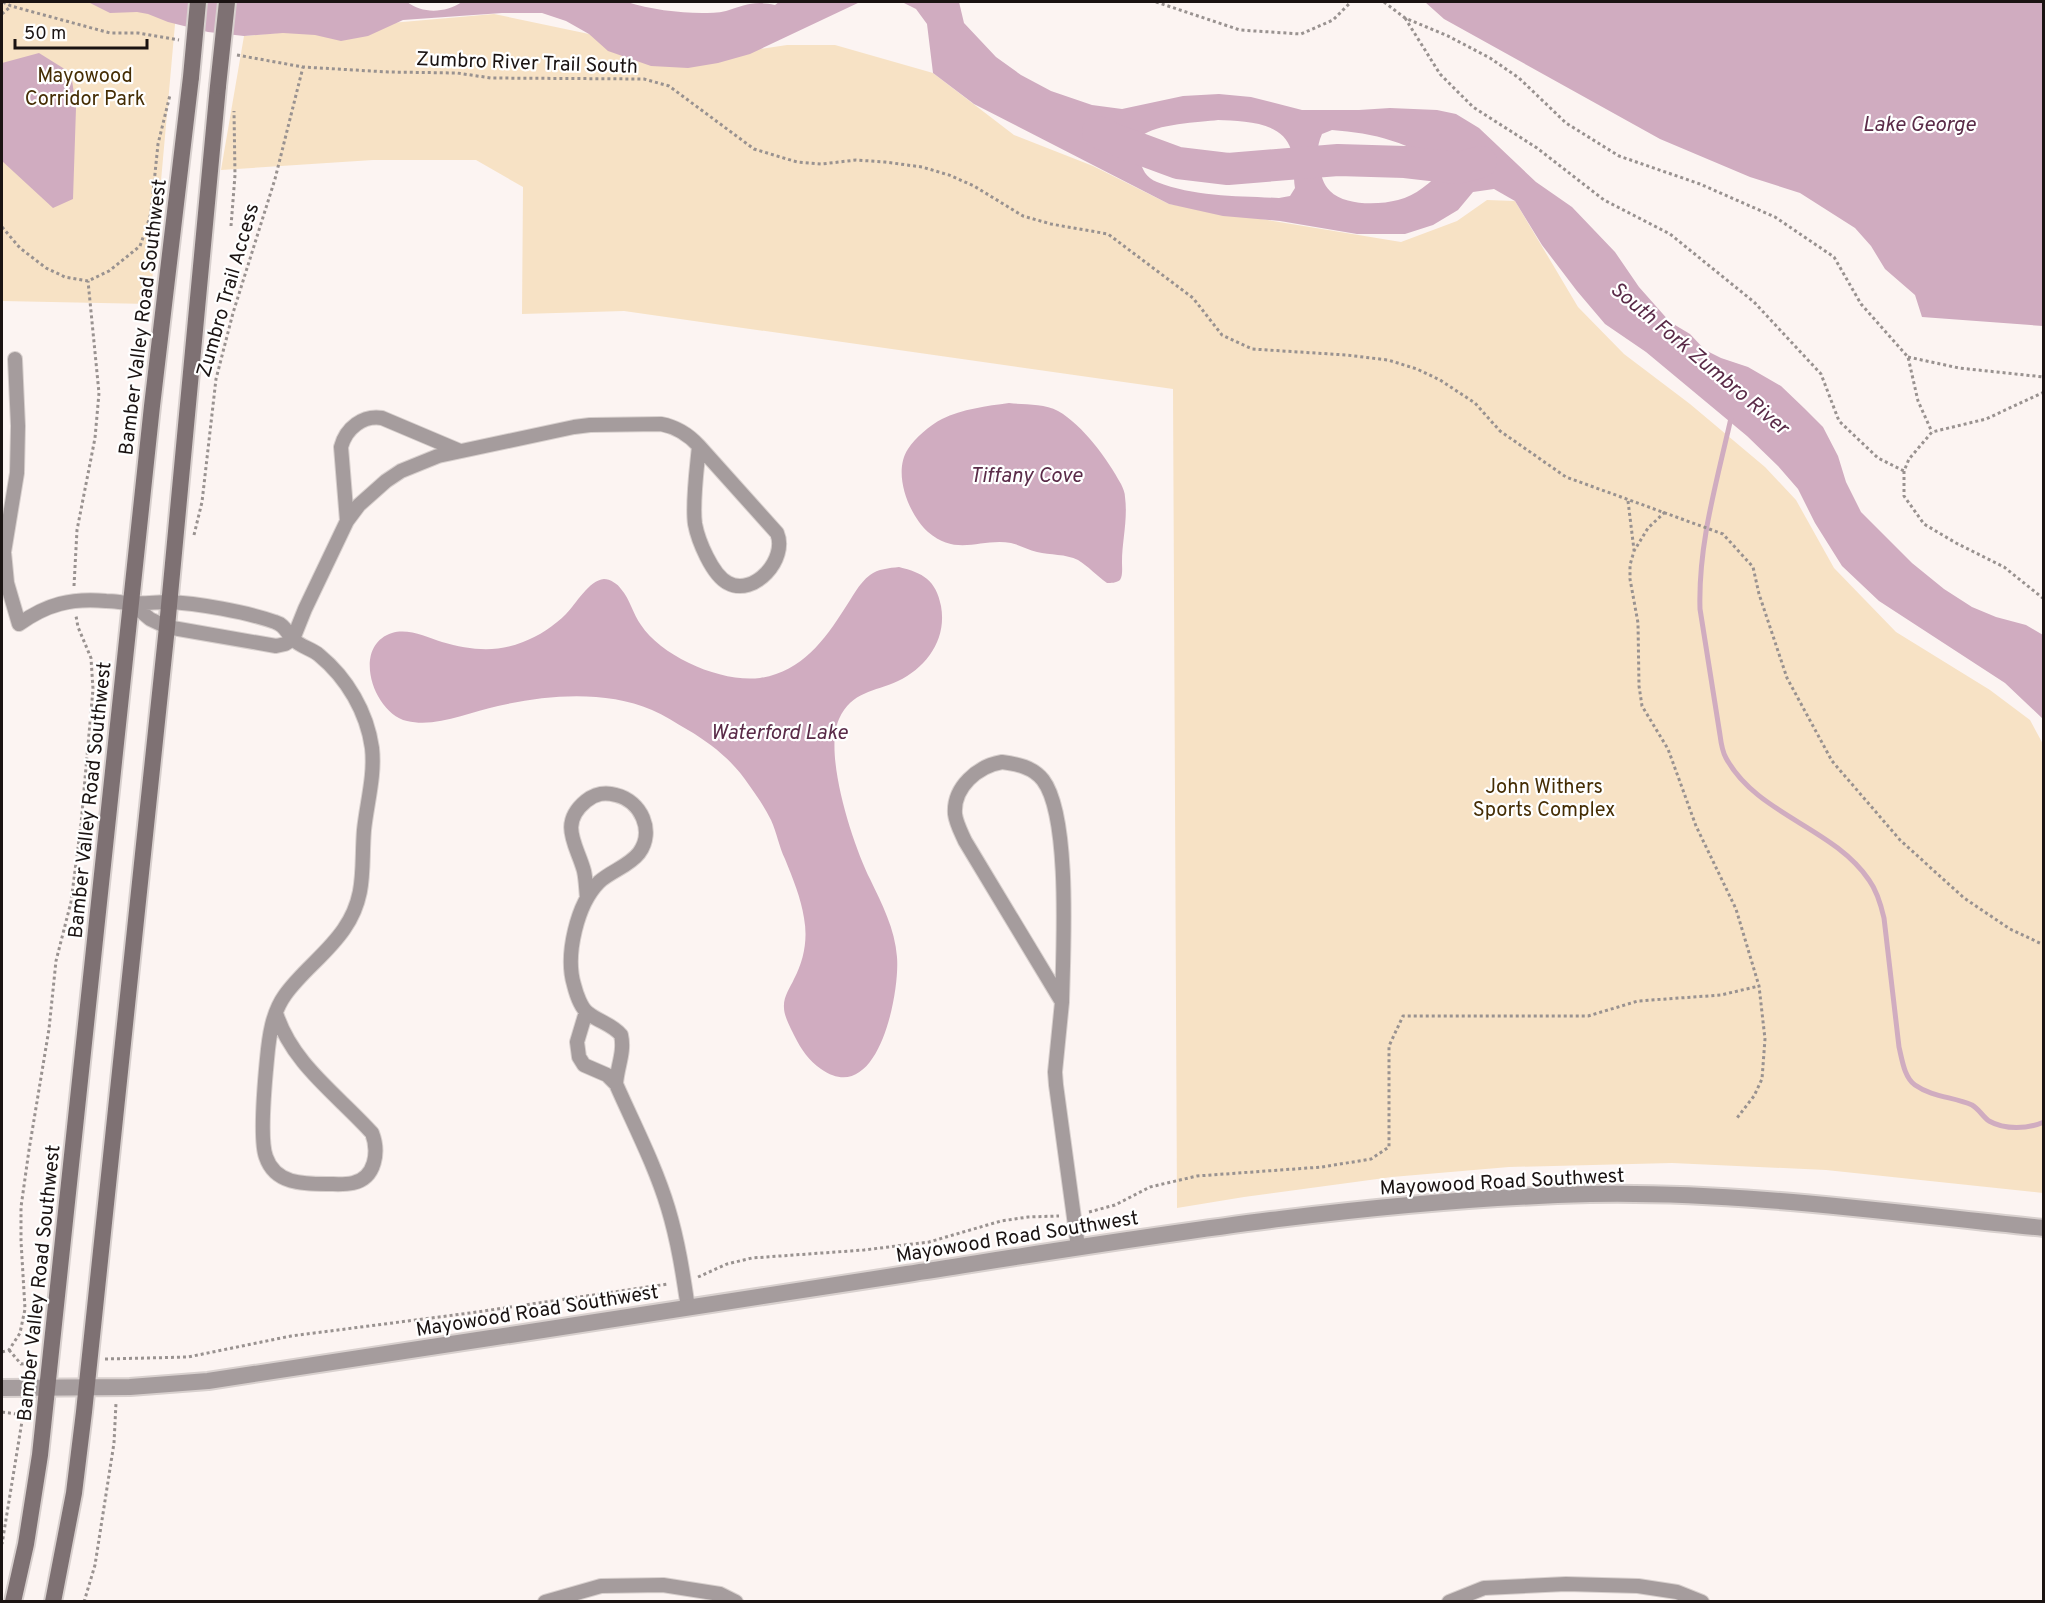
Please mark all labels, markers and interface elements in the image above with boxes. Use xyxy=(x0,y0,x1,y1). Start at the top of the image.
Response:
scale bar xyxy=(15,12,147,50)
text: 50 m xyxy=(24,23,66,46)
street label: Zumbro River Trail South xyxy=(416,47,638,81)
park label: Mayowood Corridor Park xyxy=(25,64,145,113)
water label: Lake George xyxy=(1862,112,1977,139)
street label: Bamber Valley Road Southwest xyxy=(114,178,174,457)
street label: Zumbro Trail Access xyxy=(192,201,266,381)
water label: South Fork Zumbro River xyxy=(1604,276,1795,443)
water label: Tiffany Cove xyxy=(970,463,1083,490)
street label: Bamber Valley Road Southwest xyxy=(64,661,118,940)
water label: Waterford Lake xyxy=(710,720,849,747)
park label: John Withers Sports Complex xyxy=(1473,775,1615,824)
street label: Bamber Valley Road Southwest xyxy=(13,1144,67,1423)
street label: Mayowood Road Southwest xyxy=(1379,1164,1625,1202)
street label: Mayowood Road Southwest xyxy=(894,1206,1140,1270)
street label: Mayowood Road Southwest xyxy=(414,1280,660,1344)

